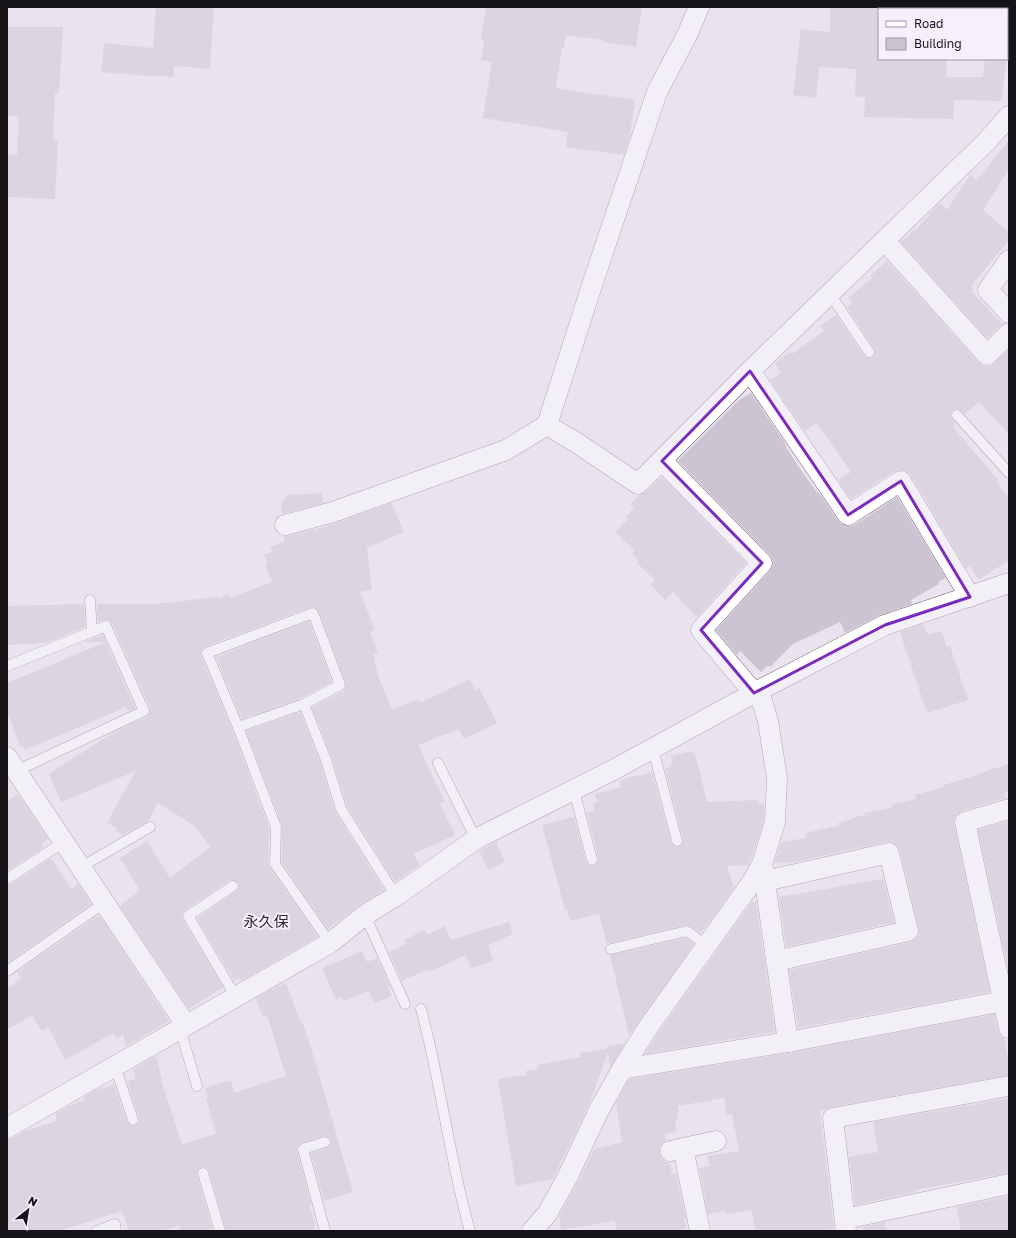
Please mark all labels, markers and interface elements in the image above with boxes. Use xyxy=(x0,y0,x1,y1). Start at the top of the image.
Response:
legend xyxy=(878,8,1008,60)
text: Road xyxy=(914,16,943,31)
text: Building xyxy=(914,36,962,51)
district label: 永久保 xyxy=(243,912,289,930)
north arrow xyxy=(8,1190,48,1230)
text: N xyxy=(26,1193,40,1209)

